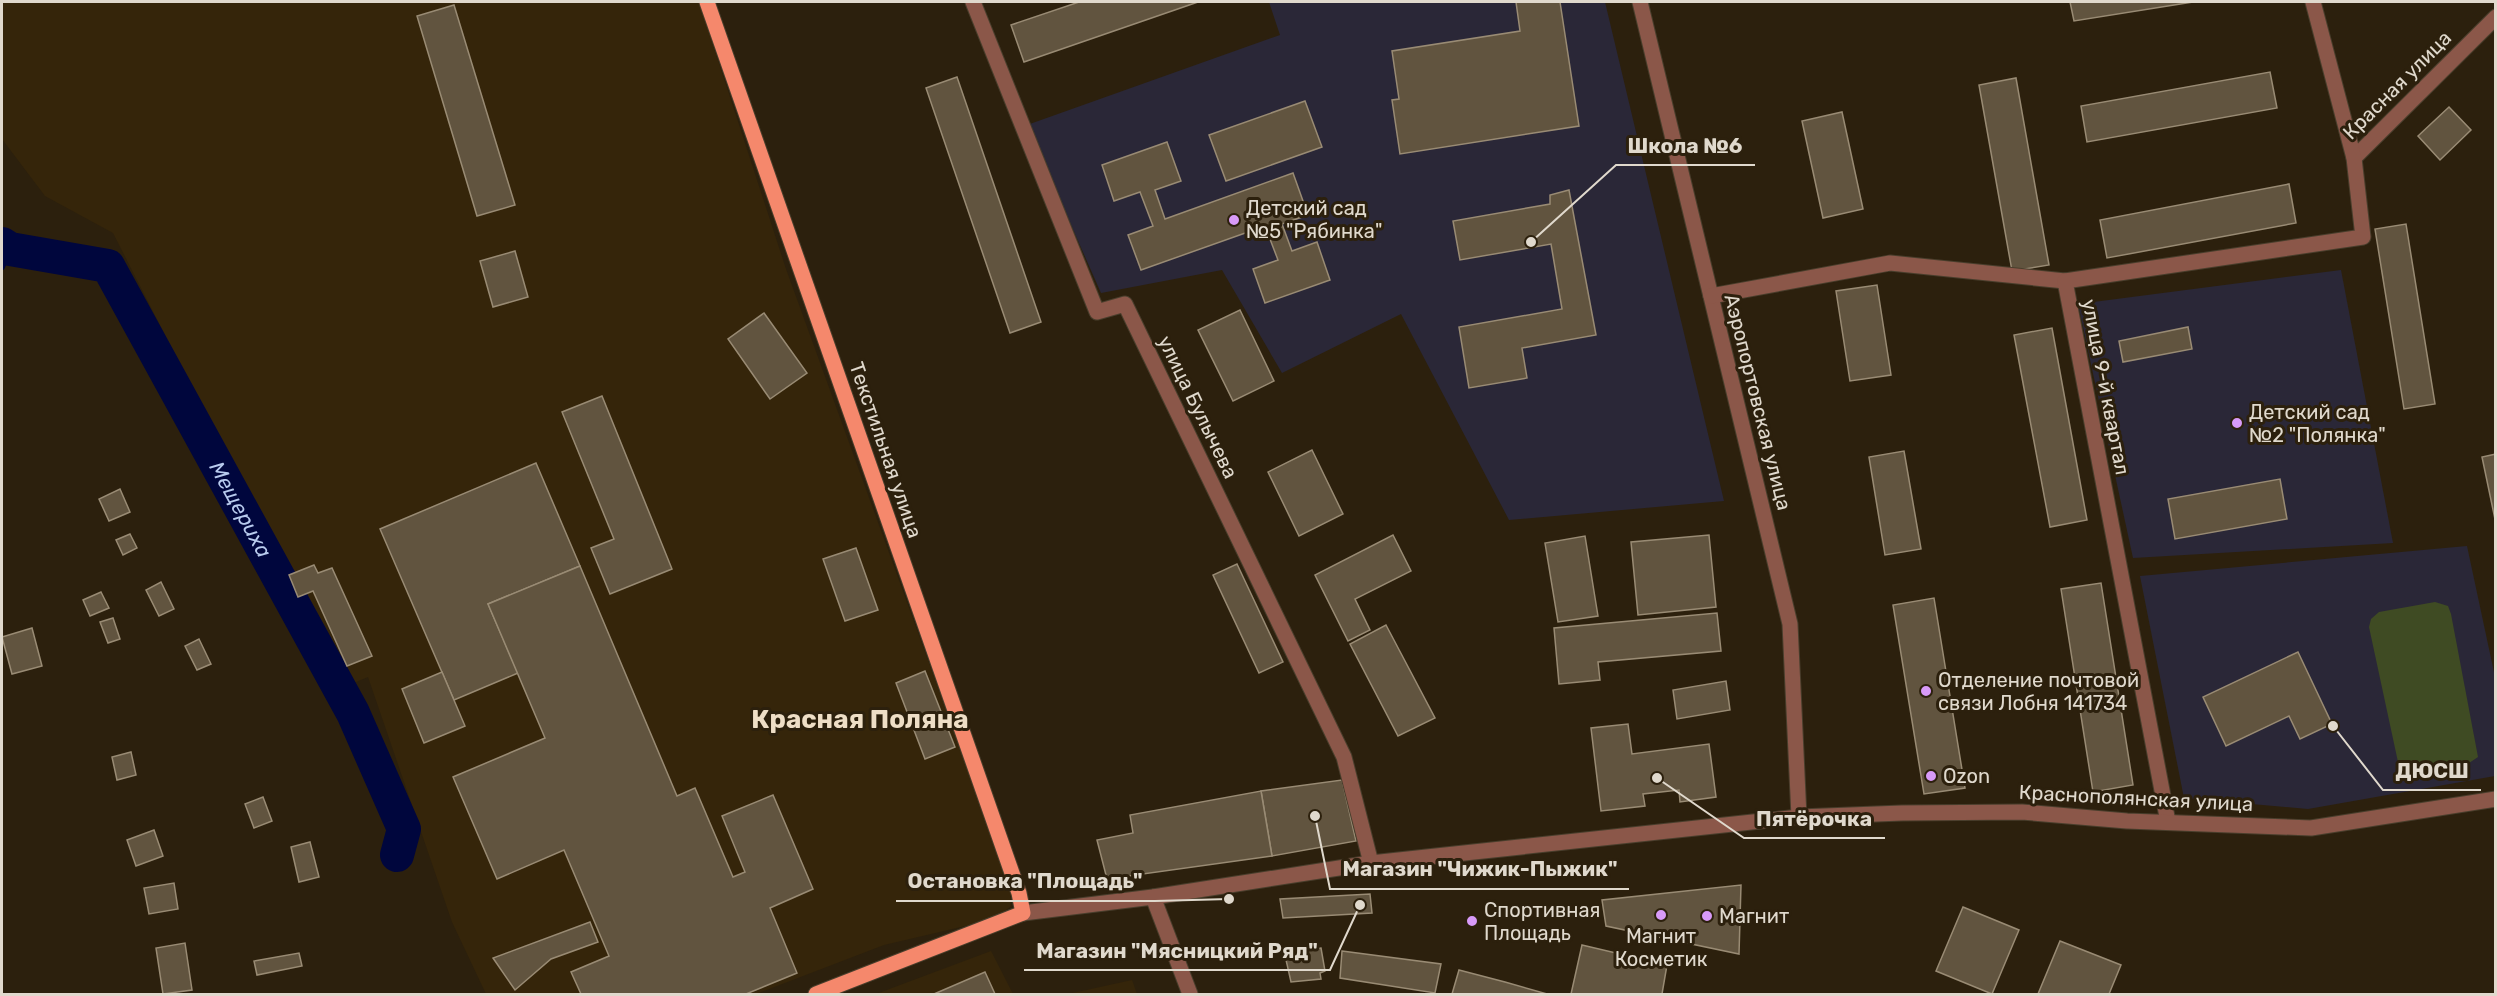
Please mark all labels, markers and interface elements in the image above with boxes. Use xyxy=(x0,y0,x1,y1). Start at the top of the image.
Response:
street label: Красная улица xyxy=(2338,26,2456,144)
callout: Школа №6 xyxy=(1616,126,1755,165)
text: Школа №6 xyxy=(1628,133,1743,158)
place label: Детский сад №5 "Рябинка" xyxy=(1246,196,1382,243)
marker: Детский сад №5 "Рябинка" xyxy=(1227,213,1241,227)
street label: Аэропортовская улица xyxy=(1719,291,1797,513)
street label: улица 9-й квартал xyxy=(2077,297,2135,477)
street label: улица Булычева xyxy=(1153,332,1243,482)
street label: Текстильная улица xyxy=(845,359,927,541)
place label: Детский сад №2 "Полянка" xyxy=(2249,400,2386,447)
marker: Детский сад №2 "Полянка" xyxy=(2230,416,2244,430)
water label: Мещериха xyxy=(205,457,278,561)
place label: Отделение почтовой связи Лобня 141734 xyxy=(1938,668,2139,715)
marker: Отделение почтовой связи Лобня 141734 xyxy=(1919,684,1933,698)
district label: Красная Поляна xyxy=(751,704,969,735)
callout: ДЮСШ xyxy=(2383,751,2481,790)
text: ДЮСШ xyxy=(2395,758,2469,783)
place label: Ozon xyxy=(1943,764,1990,788)
marker: Ozon xyxy=(1924,769,1938,783)
street label: Краснополянская улица xyxy=(2018,780,2254,816)
callout: Пятёрочка xyxy=(1744,799,1885,838)
text: Пятёрочка xyxy=(1756,806,1872,831)
callout: Магазин "Чижик-Пыжик" xyxy=(1330,850,1629,889)
text: Магазин "Чижик-Пыжик" xyxy=(1343,856,1617,881)
callout: Остановка "Площадь" xyxy=(896,862,1155,901)
text: Остановка "Площадь" xyxy=(908,868,1142,893)
place label: Спортивная Площадь xyxy=(1484,898,1600,945)
place label: Магнит xyxy=(1719,904,1789,928)
marker: Магнит Косметик xyxy=(1654,908,1668,922)
marker: Магнит xyxy=(1700,909,1714,923)
marker: Спортивная Площадь xyxy=(1465,914,1479,928)
place label: Магнит Косметик xyxy=(1615,924,1708,971)
callout: Магазин "Мясницкий Ряд" xyxy=(1024,931,1330,970)
text: Магазин "Мясницкий Ряд" xyxy=(1036,938,1318,963)

